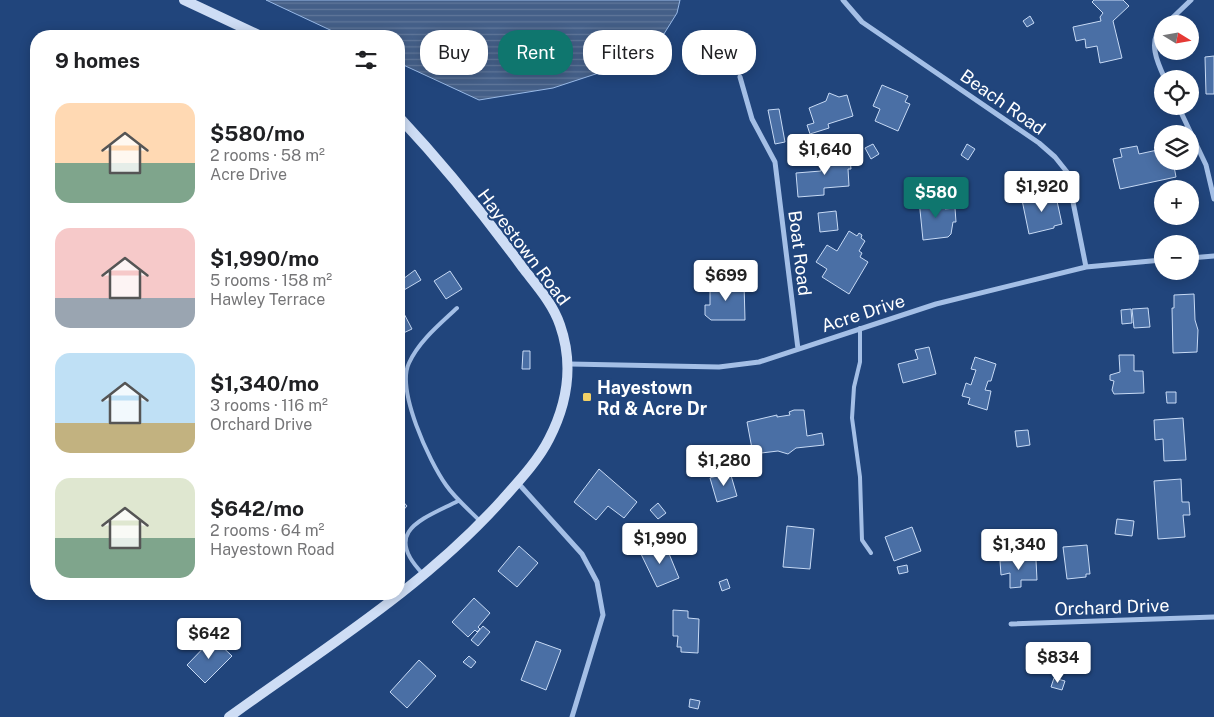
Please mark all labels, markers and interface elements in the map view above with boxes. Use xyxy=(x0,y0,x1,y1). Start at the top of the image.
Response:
north arrow xyxy=(1154,15,1199,60)
map controls xyxy=(1154,15,1199,280)
chip: Buy xyxy=(420,30,488,75)
chip: Rent xyxy=(498,30,573,75)
chip: Filters xyxy=(583,30,672,75)
chip: New xyxy=(682,30,756,75)
icon: filters xyxy=(352,46,380,74)
text: 9 homes xyxy=(55,48,140,73)
street label: Beach Road xyxy=(956,65,1050,139)
button: locate xyxy=(1154,70,1199,115)
text: $580/mo xyxy=(210,121,305,146)
icon: home xyxy=(95,123,155,183)
button: layers xyxy=(1154,125,1199,170)
pin: $1,640 xyxy=(784,134,866,176)
text: $1,640 xyxy=(798,140,852,159)
text: 2 rooms · 58 m² xyxy=(210,146,325,165)
text: Acre Drive xyxy=(210,165,287,184)
pin: $1,920 xyxy=(1001,170,1083,213)
pin: $580 xyxy=(906,176,966,219)
text: $1,920 xyxy=(1015,177,1069,196)
button: + xyxy=(1154,180,1199,225)
text: $580 xyxy=(915,183,957,202)
street label: Hayestown Road xyxy=(473,185,575,309)
street label: Boat Road xyxy=(784,209,816,297)
button: − xyxy=(1154,235,1199,280)
text: $1,990/mo xyxy=(210,246,319,271)
icon: home xyxy=(95,248,155,308)
pin: $699 xyxy=(696,260,756,302)
text: $699 xyxy=(705,266,747,285)
text: 5 rooms · 158 m² xyxy=(210,271,332,290)
text: Hawley Terrace xyxy=(210,290,325,309)
street label: Acre Drive xyxy=(819,290,907,336)
text: $1,340/mo xyxy=(210,371,319,396)
icon: home xyxy=(95,373,155,433)
place label: Hayestown Rd & Acre Dr xyxy=(597,377,708,419)
marker: Hayestown Rd & Acre Dr xyxy=(581,391,593,403)
text: 3 rooms · 116 m² xyxy=(210,396,328,415)
text: Orchard Drive xyxy=(210,415,312,434)
pin: $1,280 xyxy=(683,444,765,487)
text: $1,280 xyxy=(697,451,751,470)
text: $642/mo xyxy=(210,496,304,521)
icon: home xyxy=(95,498,155,558)
text: 2 rooms · 64 m² xyxy=(210,521,324,540)
pin: $1,990 xyxy=(619,522,701,565)
pin: $1,340 xyxy=(978,528,1060,571)
text: $1,990 xyxy=(633,529,687,548)
text: $1,340 xyxy=(992,535,1046,554)
text: Hayestown Road xyxy=(210,540,335,559)
street label: Orchard Drive xyxy=(1054,594,1170,620)
pin: $642 xyxy=(179,618,239,660)
text: $642 xyxy=(188,624,230,643)
pin: $834 xyxy=(1028,642,1088,684)
text: $834 xyxy=(1037,648,1079,667)

